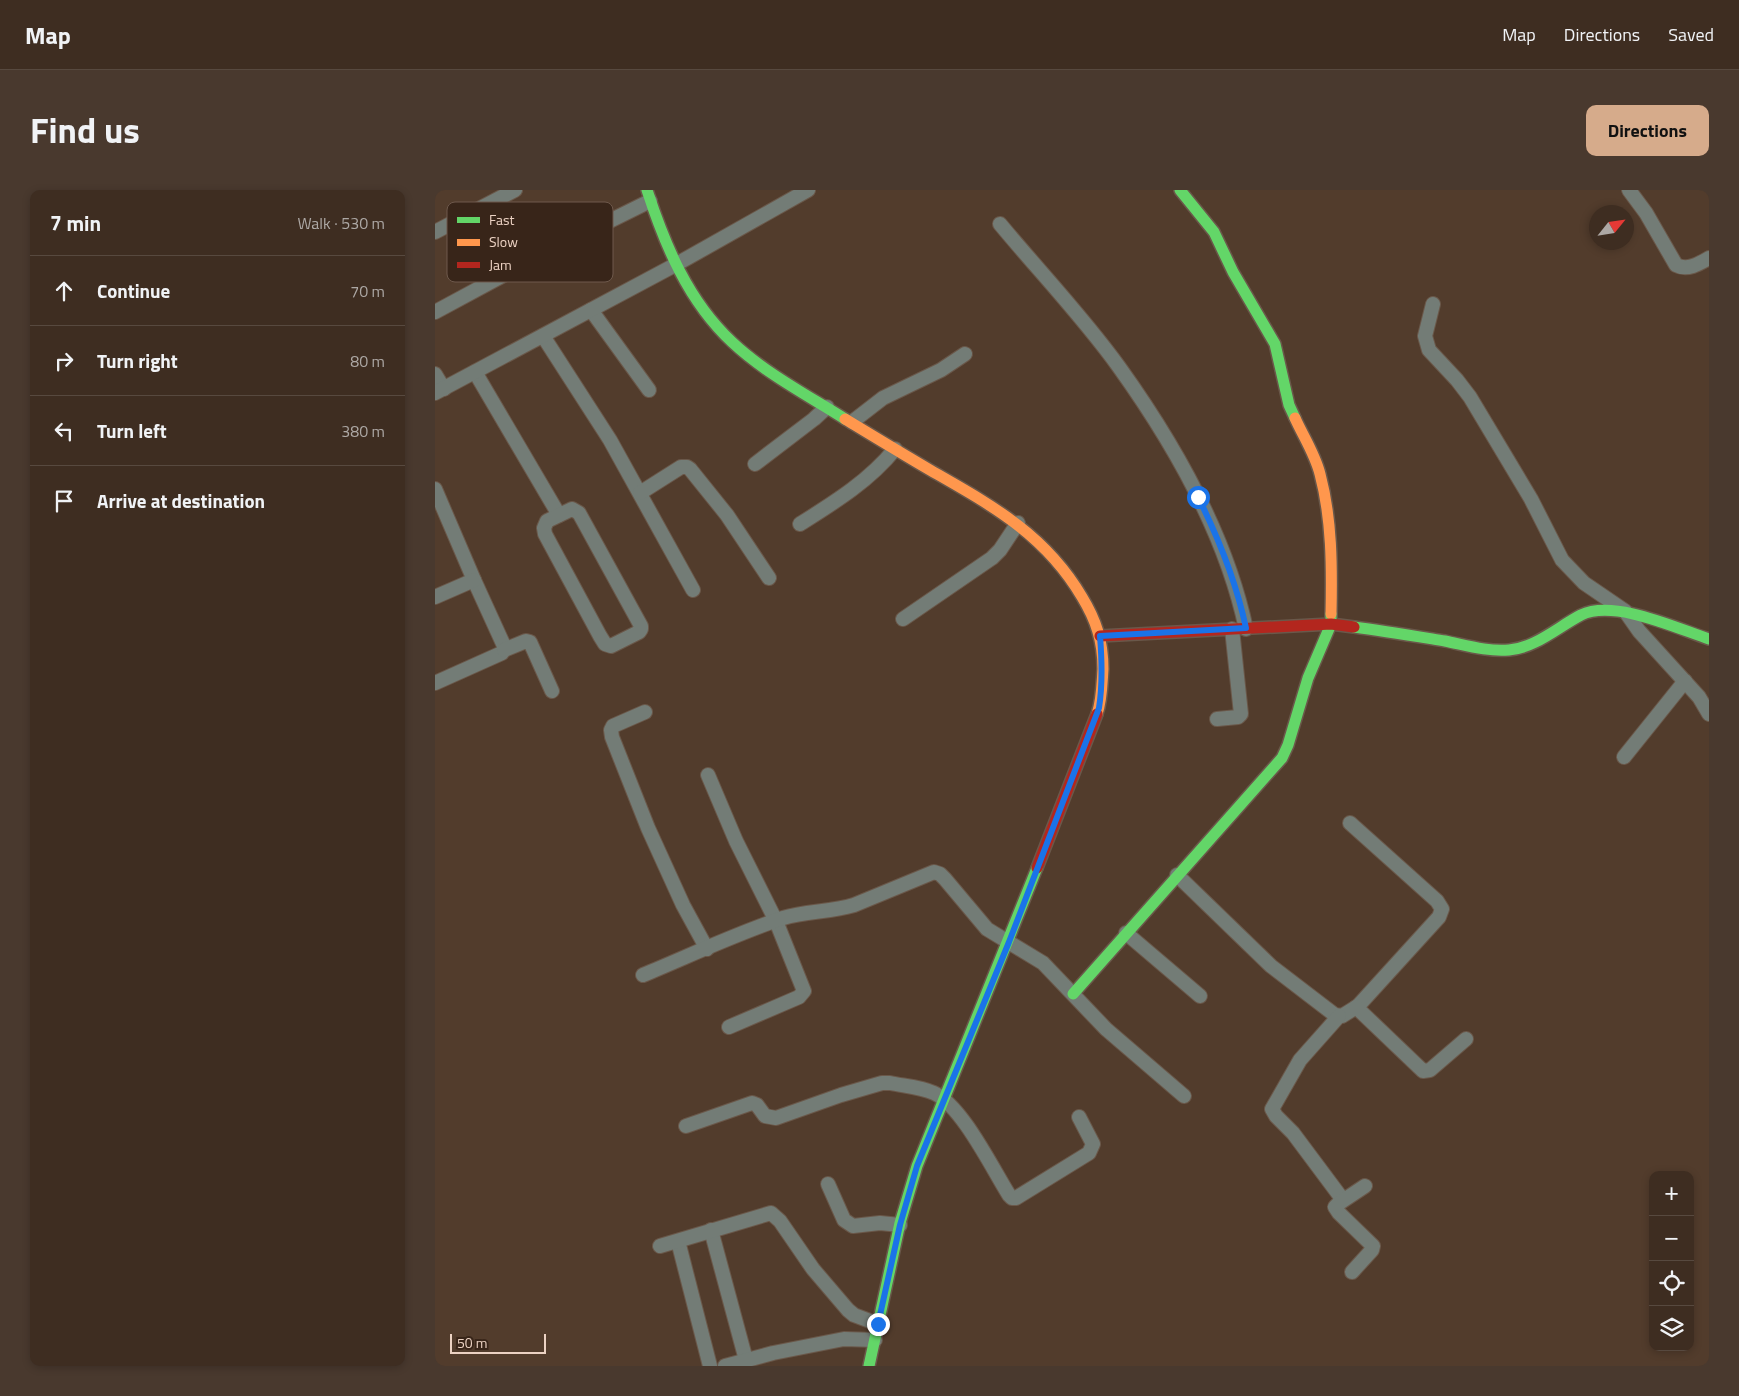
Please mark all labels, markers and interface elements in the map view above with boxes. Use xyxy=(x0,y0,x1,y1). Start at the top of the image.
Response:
text: Map xyxy=(25,17,71,53)
text: Map xyxy=(1502,21,1536,48)
text: Directions xyxy=(1564,21,1640,48)
text: Saved xyxy=(1668,21,1714,48)
text: Find us xyxy=(30,103,140,157)
button: Directions xyxy=(1586,105,1709,156)
legend xyxy=(447,202,613,282)
north arrow xyxy=(1589,205,1634,250)
text: 7 min xyxy=(50,207,101,239)
text: Fast xyxy=(489,209,514,230)
text: Walk · 530 m xyxy=(297,211,385,235)
text: Slow xyxy=(489,231,518,252)
text: Jam xyxy=(489,254,512,275)
text: Continue xyxy=(97,276,170,305)
icon: ahead xyxy=(50,277,78,305)
text: 70 m xyxy=(350,279,385,303)
text: Turn right xyxy=(97,346,178,375)
icon: right xyxy=(50,347,78,375)
text: 80 m xyxy=(350,349,385,373)
text: Turn left xyxy=(97,416,167,445)
icon: left xyxy=(50,417,78,445)
text: 380 m xyxy=(341,419,385,443)
text: Arrive at destination xyxy=(97,486,265,515)
route start xyxy=(1187,486,1210,509)
icon: arrive xyxy=(50,487,78,515)
map controls xyxy=(1649,1171,1694,1351)
button: + xyxy=(1649,1171,1694,1216)
button: − xyxy=(1649,1216,1694,1261)
button: locate xyxy=(1649,1261,1694,1306)
button: layers xyxy=(1649,1306,1694,1351)
route end xyxy=(867,1313,890,1336)
scale bar xyxy=(450,1331,546,1354)
text: 50 m xyxy=(457,1332,487,1353)

